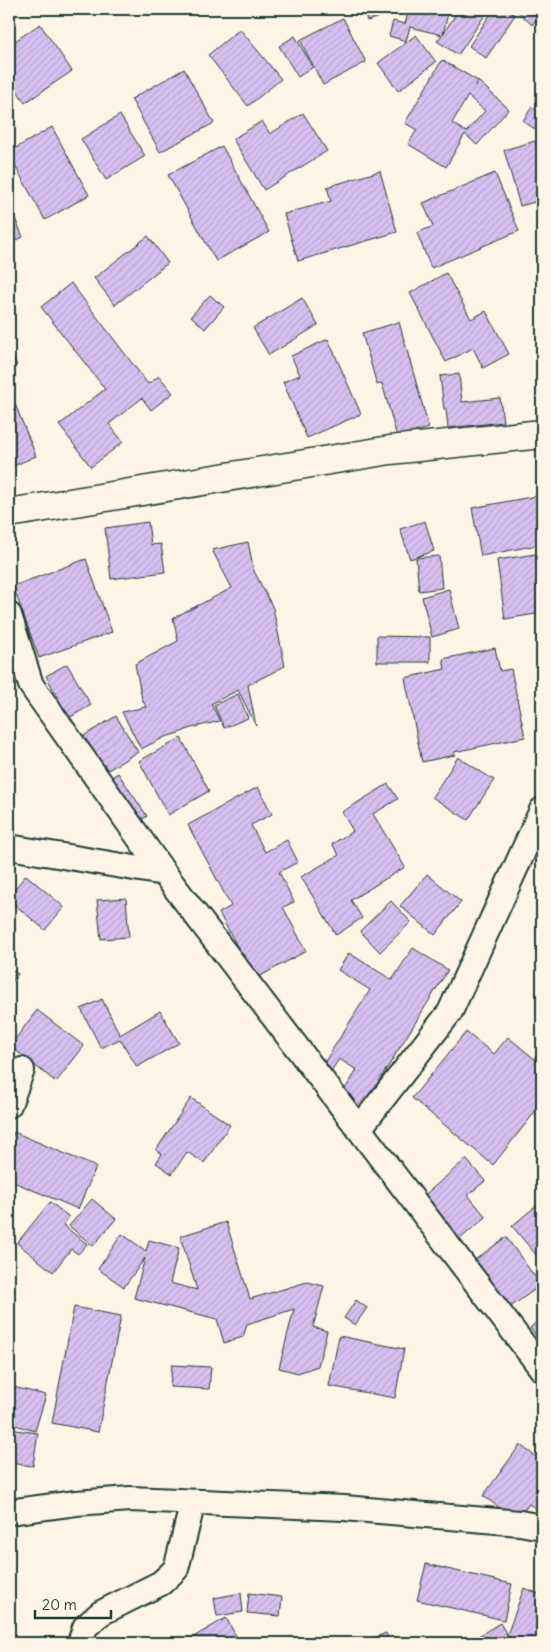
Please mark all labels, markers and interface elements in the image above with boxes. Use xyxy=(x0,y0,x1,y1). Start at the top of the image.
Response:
scale bar xyxy=(35,1587,111,1619)
text: 20 m xyxy=(42,1595,77,1614)

